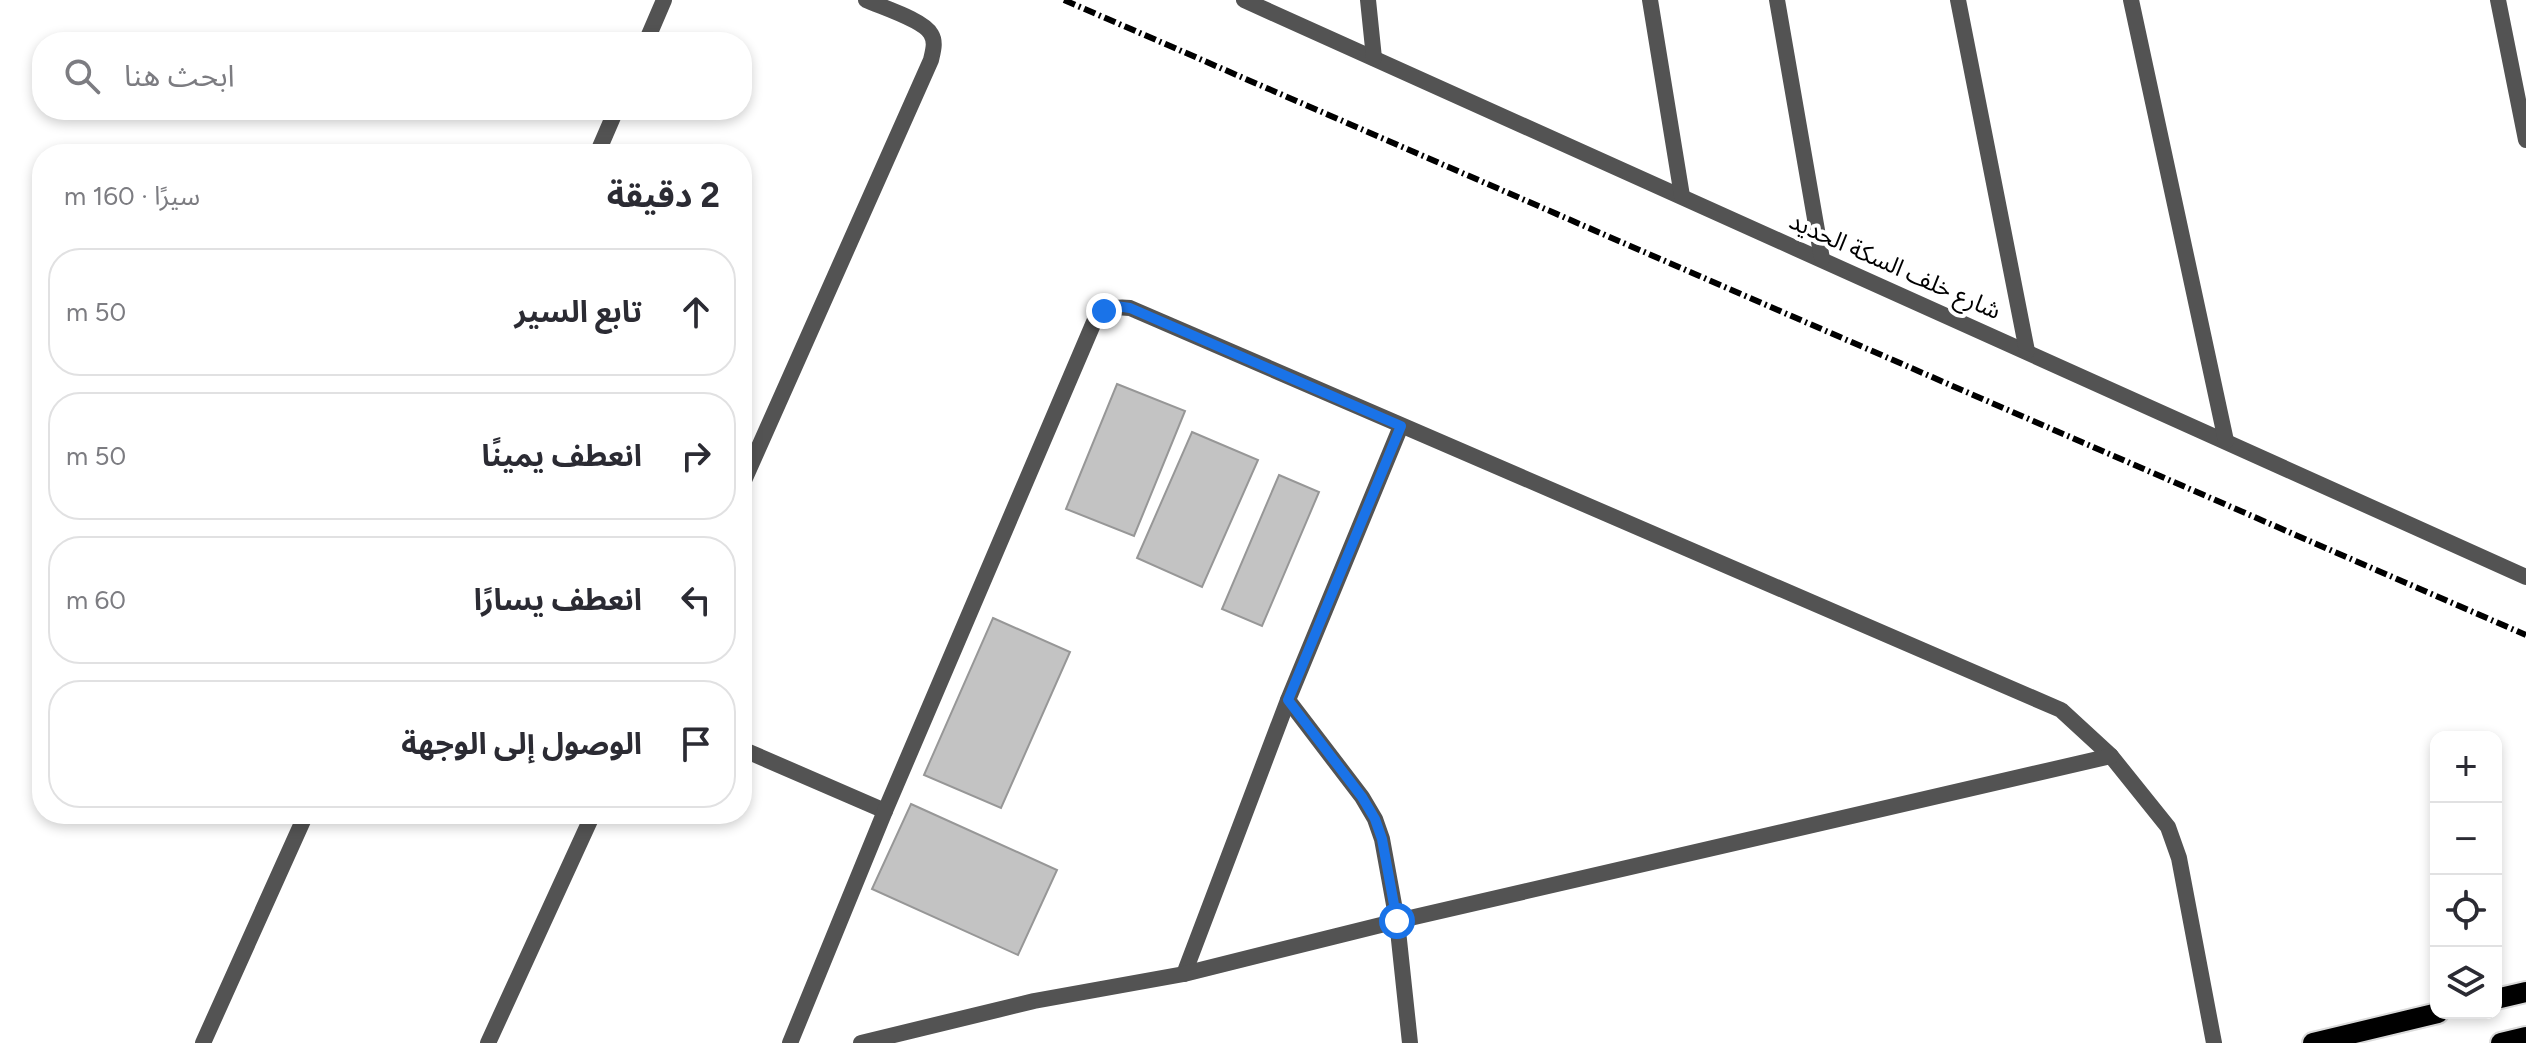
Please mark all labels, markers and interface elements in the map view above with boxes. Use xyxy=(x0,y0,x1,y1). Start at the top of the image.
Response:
search box xyxy=(32,32,752,120)
icon: search xyxy=(60,54,104,98)
text: ابحث هنا xyxy=(124,57,235,94)
text: 2 دقيقة xyxy=(607,175,720,216)
text: سيرًا · 160 m xyxy=(64,180,200,212)
street label: شارع خلف السكة الحديد xyxy=(1784,206,2005,328)
icon: ahead xyxy=(674,290,718,334)
text: تابع السير xyxy=(515,293,642,330)
route end xyxy=(1086,293,1122,329)
text: 50 m xyxy=(66,296,126,328)
icon: right xyxy=(674,434,718,478)
text: انعطف يمينًا xyxy=(481,437,642,474)
text: 50 m xyxy=(66,440,126,472)
icon: left xyxy=(674,578,718,622)
text: انعطف يسارًا xyxy=(474,581,642,618)
text: 60 m xyxy=(66,584,126,616)
icon: arrive xyxy=(674,722,718,766)
text: الوصول إلى الوجهة xyxy=(401,725,642,762)
map controls xyxy=(2430,731,2502,1019)
button: + xyxy=(2430,731,2502,803)
button: − xyxy=(2430,803,2502,875)
button: locate xyxy=(2430,875,2502,947)
route start xyxy=(1379,903,1415,939)
button: layers xyxy=(2430,947,2502,1019)

